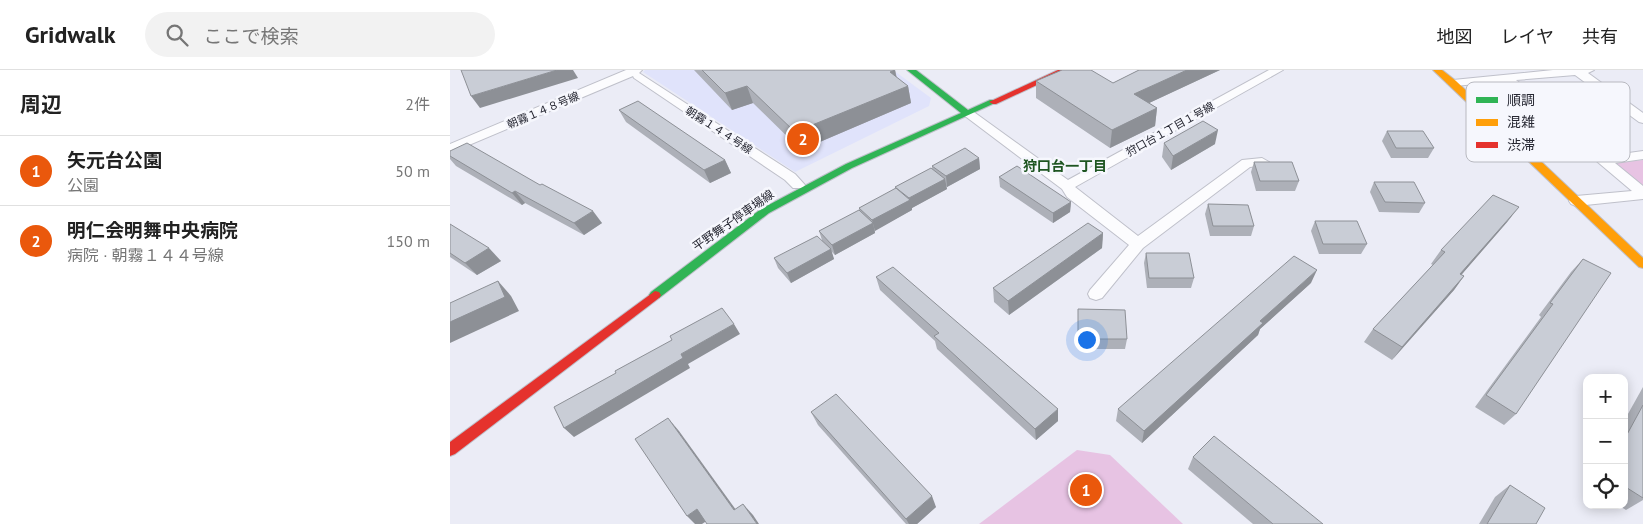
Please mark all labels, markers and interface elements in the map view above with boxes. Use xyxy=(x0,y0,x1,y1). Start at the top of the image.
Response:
search box xyxy=(145,12,495,57)
text: Gridwalk xyxy=(25,19,115,50)
icon: search xyxy=(163,21,191,49)
text: ここで検索 xyxy=(203,24,299,48)
text: 地図 xyxy=(1437,25,1473,48)
text: レイヤ xyxy=(1501,25,1554,48)
text: 共有 xyxy=(1582,25,1618,48)
legend xyxy=(1466,82,1630,162)
street label: 朝霧１４８号線 xyxy=(505,89,581,131)
text: 周辺 xyxy=(20,91,62,118)
text: 順調 xyxy=(1507,91,1535,109)
text: 2件 xyxy=(405,94,430,114)
street label: 狩口台１丁目１号線 xyxy=(1123,99,1217,159)
street label: 朝霧１４４号線 xyxy=(683,103,755,157)
text: 混雑 xyxy=(1507,113,1535,131)
pin: 2 xyxy=(787,120,819,158)
text: 渋滞 xyxy=(1507,136,1535,154)
text: 矢元台公園 xyxy=(67,148,162,172)
district label: 狩口台一丁目 xyxy=(1023,157,1107,175)
text: 1 xyxy=(31,161,41,181)
text: 50 m xyxy=(395,161,430,181)
text: 公園 xyxy=(67,175,99,195)
street label: 平野舞子停車場線 xyxy=(689,186,777,254)
text: 明仁会明舞中央病院 xyxy=(67,218,238,242)
text: 2 xyxy=(31,231,41,251)
text: 150 m xyxy=(387,231,430,251)
text: 病院 · 朝霧１４４号線 xyxy=(67,245,224,265)
your location xyxy=(1074,327,1100,353)
map controls xyxy=(1583,374,1628,509)
button: + xyxy=(1583,374,1628,419)
button: − xyxy=(1583,419,1628,464)
button: locate xyxy=(1583,464,1628,509)
pin: 1 xyxy=(1070,471,1102,509)

